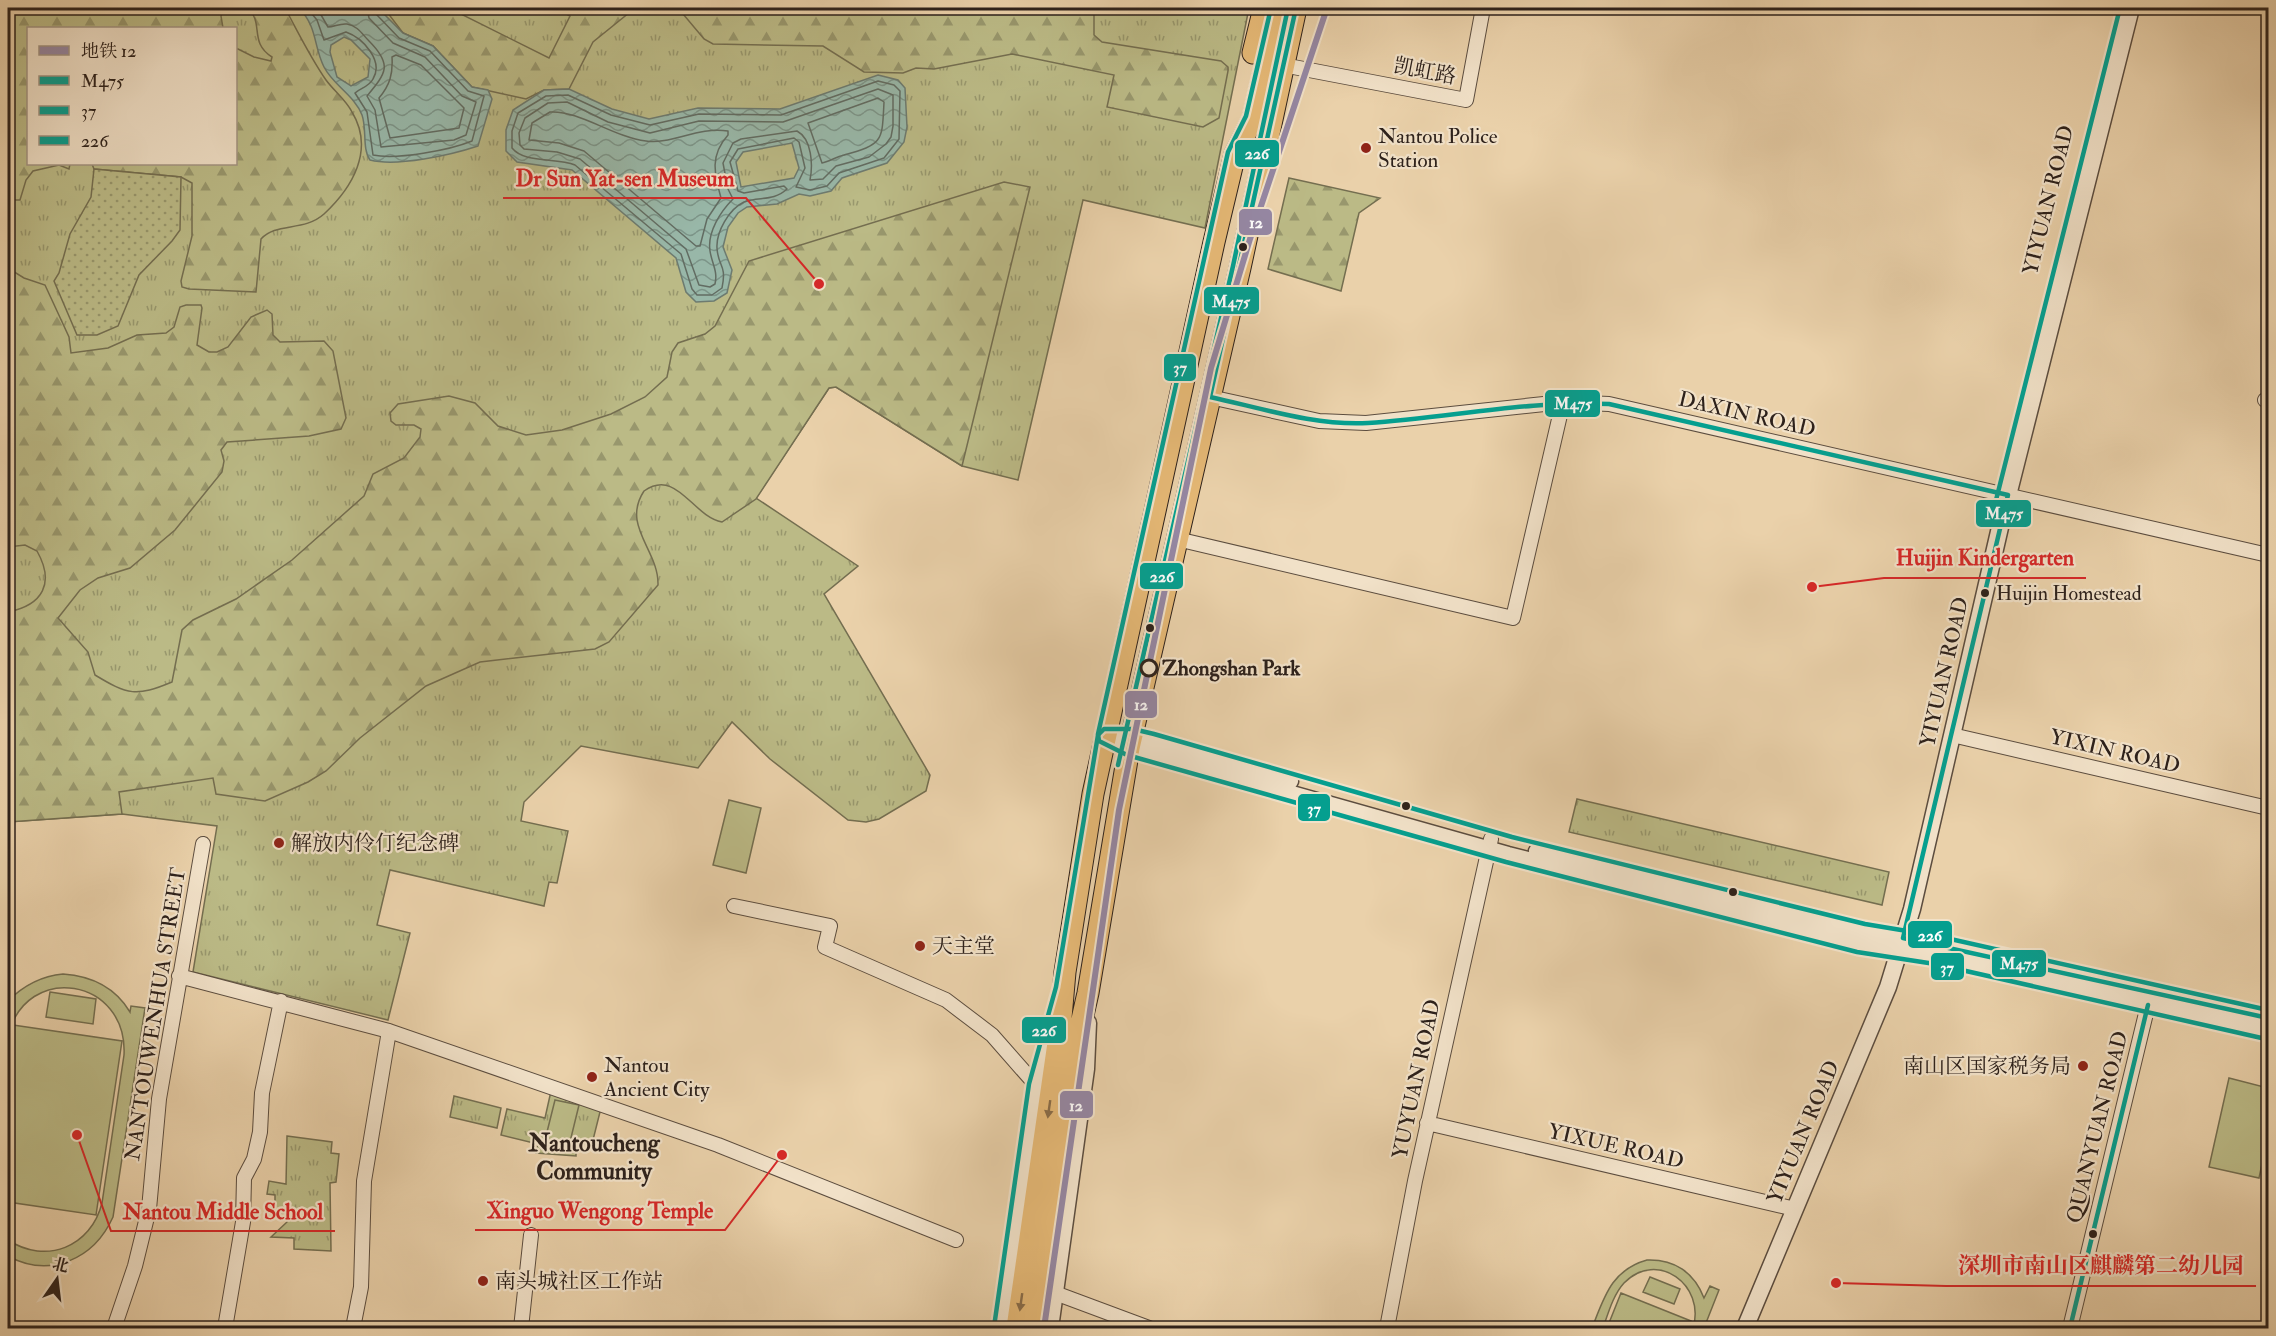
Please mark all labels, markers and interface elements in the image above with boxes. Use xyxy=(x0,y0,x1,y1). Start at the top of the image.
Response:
legend xyxy=(27,27,237,165)
text: 地铁 12 xyxy=(81,40,136,63)
street label: 凯虹路 xyxy=(1391,52,1458,91)
text: M475 xyxy=(81,70,124,93)
text: 37 xyxy=(81,100,96,123)
place label: Nantou Police Station xyxy=(1378,123,1498,174)
street label: YIYUAN ROAD xyxy=(2017,123,2080,278)
text: 226 xyxy=(81,130,109,153)
line badge: 226 xyxy=(1234,139,1280,168)
marker: Nantou Police Station xyxy=(1359,141,1373,155)
text: 226 xyxy=(1245,144,1271,164)
callout: Dr Sun Yat-sen Museum xyxy=(503,158,746,198)
text: Dr Sun Yat-sen Museum xyxy=(515,165,735,193)
line badge: 12 xyxy=(1238,208,1273,236)
text: 12 xyxy=(1249,213,1263,233)
unlabelled marker xyxy=(1237,241,1249,253)
line badge: M475 xyxy=(1203,286,1260,315)
text: M475 xyxy=(1211,292,1251,312)
line badge: 37 xyxy=(1163,353,1197,382)
text: 37 xyxy=(1173,358,1187,378)
street label: DAXIN ROAD xyxy=(1676,386,1818,443)
line badge: M475 xyxy=(1544,389,1601,418)
text: M475 xyxy=(1553,394,1593,414)
line badge: M475 xyxy=(1975,499,2032,528)
text: M475 xyxy=(1984,504,2024,524)
callout: Huijin Kindergarten xyxy=(1884,538,2086,578)
text: Huijin Kindergarten xyxy=(1896,544,2075,573)
line badge: 226 xyxy=(1139,562,1184,590)
text: 226 xyxy=(1150,567,1176,587)
place label: Huijin Homestead xyxy=(1996,581,2142,606)
marker: Huijin Homestead xyxy=(1979,587,1991,599)
street label: YIYUAN ROAD xyxy=(1914,594,1975,750)
unlabelled marker xyxy=(1144,622,1156,634)
place label: Zhongshan Park xyxy=(1162,655,1301,682)
marker: Zhongshan Park xyxy=(1140,659,1158,677)
line badge: 12 xyxy=(1124,690,1158,719)
text: 12 xyxy=(1134,695,1148,715)
street label: YIXIN ROAD xyxy=(2047,723,2183,780)
line badge: 37 xyxy=(1297,793,1331,822)
text: 37 xyxy=(1307,799,1321,819)
unlabelled marker xyxy=(1400,800,1412,812)
place label: 解放内伶仃纪念碑 xyxy=(291,830,459,857)
marker: 解放内伶仃纪念碑 xyxy=(272,836,286,850)
street label: NANTOUWENHUA STREET xyxy=(119,865,192,1162)
unlabelled marker xyxy=(1727,886,1739,898)
line badge: 226 xyxy=(1907,920,1953,949)
text: 226 xyxy=(1918,926,1944,946)
place label: 天主堂 xyxy=(932,933,995,960)
marker: 天主堂 xyxy=(913,939,927,953)
line badge: M475 xyxy=(1991,949,2047,978)
line badge: 37 xyxy=(1930,952,1965,981)
text: M475 xyxy=(1999,954,2039,974)
text: 37 xyxy=(1940,958,1954,978)
street label: YUYUAN ROAD xyxy=(1386,997,1447,1161)
line badge: 226 xyxy=(1021,1016,1067,1044)
text: 226 xyxy=(1032,1021,1058,1041)
street label: QUANYUAN ROAD xyxy=(2061,1028,2134,1226)
place label: Nantou Ancient City xyxy=(603,1052,710,1103)
place label: 南山区国家税务局 xyxy=(1903,1053,2071,1080)
street label: YIYUAN ROAD xyxy=(1761,1056,1846,1208)
marker: 南山区国家税务局 xyxy=(2076,1059,2090,1073)
marker: Nantou Ancient City xyxy=(585,1070,599,1084)
line badge: 12 xyxy=(1059,1090,1094,1119)
text: 12 xyxy=(1069,1096,1083,1116)
one-way arrow xyxy=(1044,1100,1053,1119)
street label: YIXUE ROAD xyxy=(1545,1118,1686,1175)
district label: Nantoucheng Community xyxy=(527,1128,661,1187)
callout: Xinguo Wengong Temple xyxy=(475,1190,725,1230)
callout: Nantou Middle School xyxy=(111,1191,335,1231)
text: Xinguo Wengong Temple xyxy=(487,1197,714,1226)
text: Nantou Middle School xyxy=(122,1198,324,1226)
unlabelled marker xyxy=(2087,1228,2099,1240)
callout: 深圳市南山区麒麟第二幼儿园 xyxy=(1946,1246,2256,1286)
north arrow xyxy=(27,1249,87,1309)
text: 深圳市南山区麒麟第二幼儿园 xyxy=(1958,1252,2244,1280)
text: 北 xyxy=(50,1254,71,1277)
place label: 南头城社区工作站 xyxy=(495,1268,663,1295)
marker: 南头城社区工作站 xyxy=(476,1274,490,1288)
one-way arrow xyxy=(1017,1293,1026,1312)

